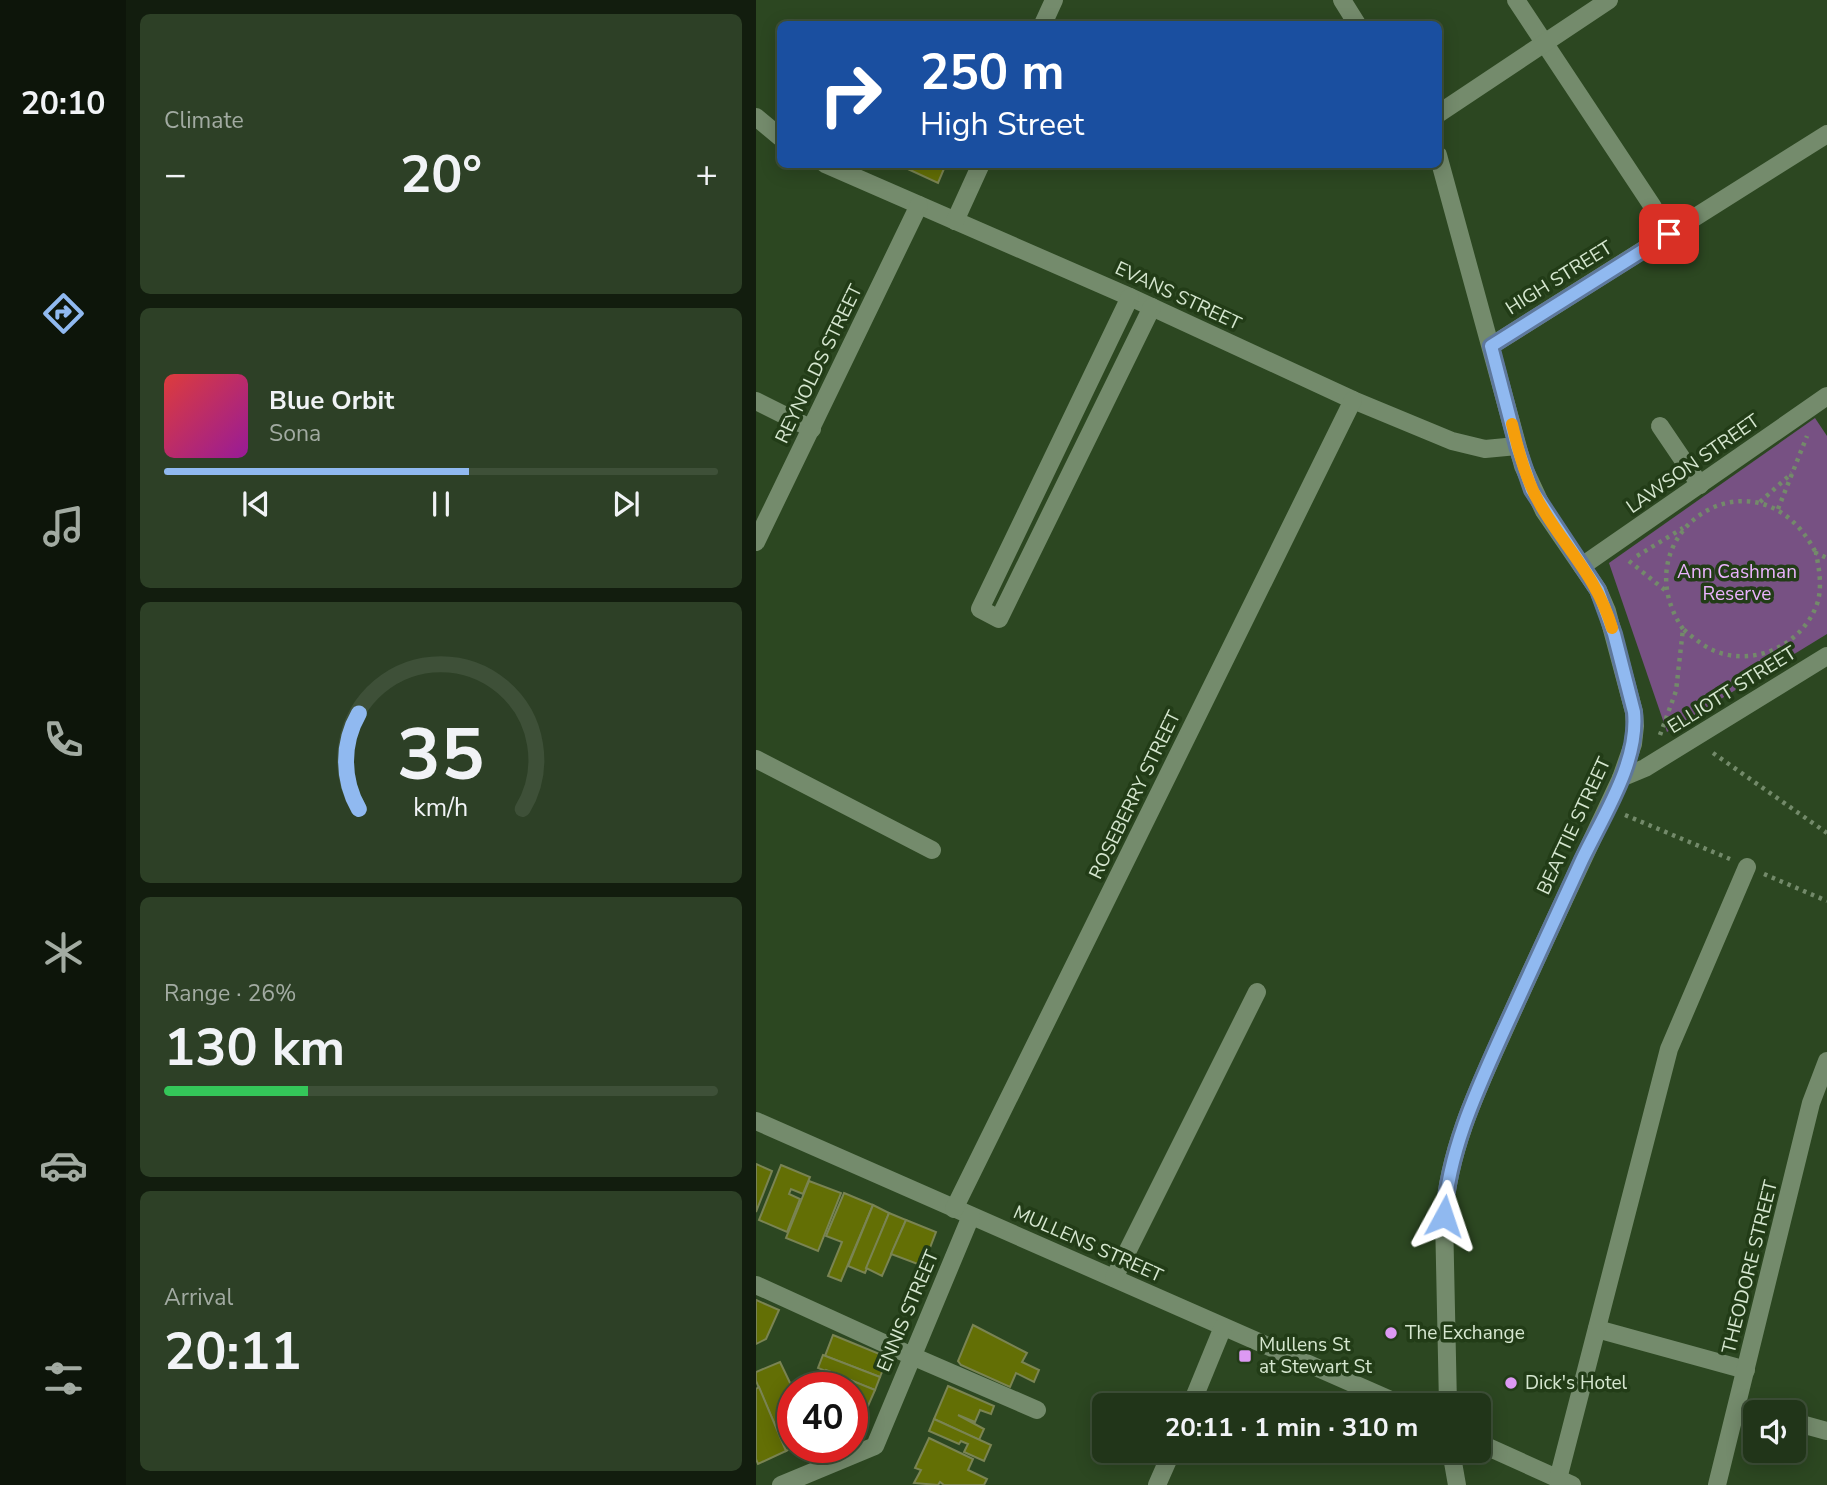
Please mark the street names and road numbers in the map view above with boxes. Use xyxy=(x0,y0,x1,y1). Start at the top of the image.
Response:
street label: HIGH STREET xyxy=(1501,235,1618,321)
street label: EVANS STREET xyxy=(1111,255,1246,337)
street label: REYNOLDS STREET xyxy=(769,280,869,448)
street label: LAWSON STREET xyxy=(1621,408,1765,520)
street label: ELLIOTT STREET xyxy=(1663,640,1802,740)
street label: ROSEBERRY STREET xyxy=(1083,706,1187,884)
street label: BEATTIE STREET xyxy=(1531,753,1617,899)
street label: THEODORE STREET xyxy=(1716,1177,1784,1356)
street label: MULLENS STREET xyxy=(1009,1199,1167,1289)
street label: ENNIS STREET xyxy=(871,1246,945,1376)

